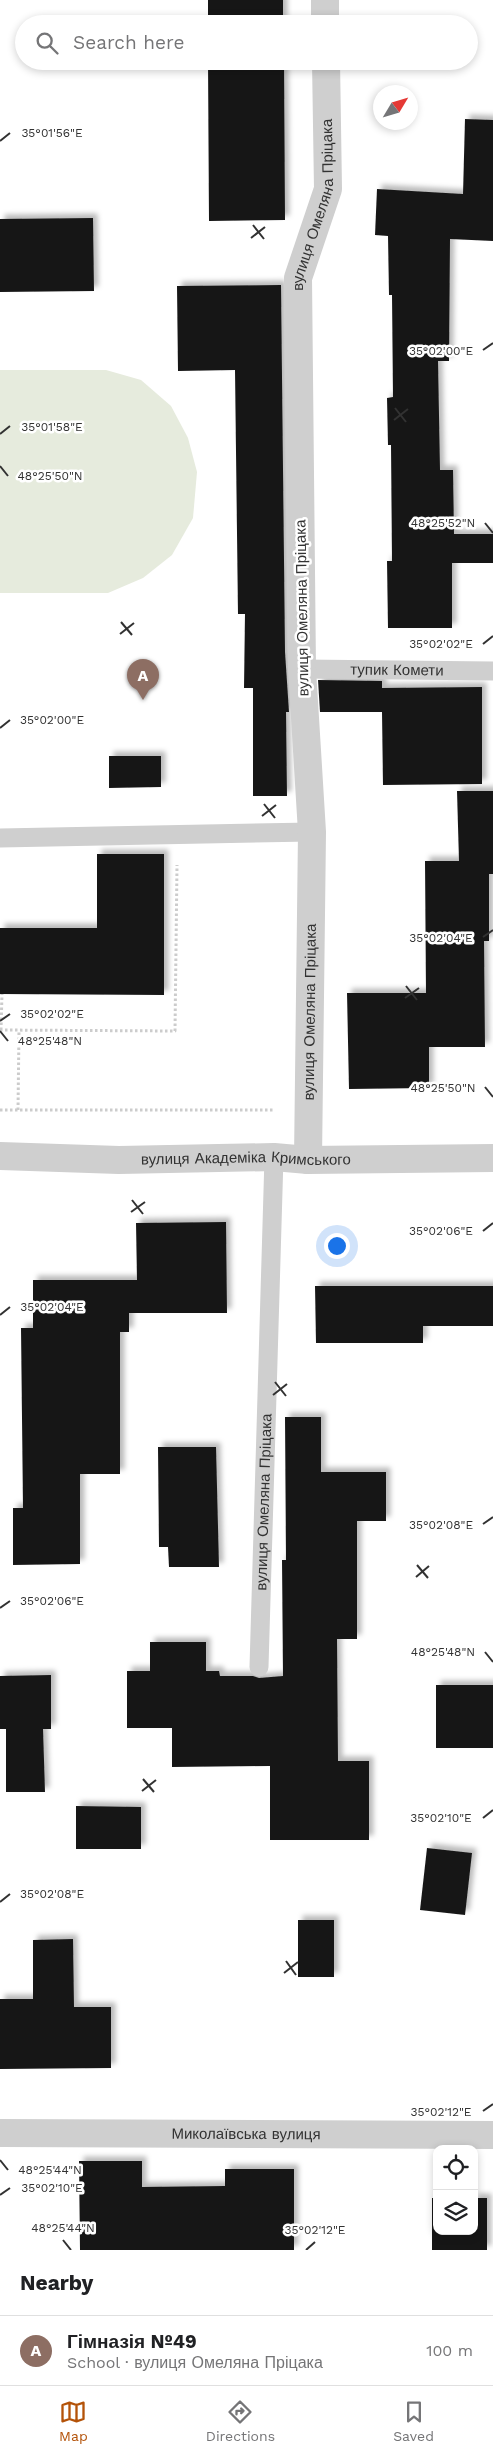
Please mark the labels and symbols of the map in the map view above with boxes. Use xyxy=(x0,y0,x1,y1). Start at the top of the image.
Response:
north arrow xyxy=(373,85,418,130)
street label: вулиця Омеляна Пріцака xyxy=(289,118,337,291)
text: 35°01'56"E xyxy=(21,126,83,140)
text: 35°02'00"E xyxy=(409,344,473,358)
text: 35°01'58"E xyxy=(21,420,83,434)
text: 48°25'50"N xyxy=(17,469,83,483)
text: 48°25'52"N xyxy=(411,516,475,530)
street label: вулиця Омеляна Пріцака xyxy=(291,519,313,697)
text: 35°02'02"E xyxy=(409,637,473,651)
pin: A xyxy=(127,659,159,700)
street label: тупик Комети xyxy=(350,661,444,679)
text: 35°02'00"E xyxy=(20,713,84,727)
street label: вулиця Омеляна Пріцака xyxy=(300,923,320,1101)
text: 35°02'04"E xyxy=(409,931,473,945)
text: 35°02'02"E xyxy=(20,1007,84,1021)
text: 48°25'48"N xyxy=(18,1034,82,1048)
text: 48°25'50"N xyxy=(410,1081,476,1095)
street label: вулиця Академіка Кримського xyxy=(141,1148,351,1169)
text: 35°02'06"E xyxy=(409,1224,473,1238)
your location xyxy=(324,1233,350,1259)
text: 35°02'04"E xyxy=(20,1300,84,1314)
street label: вулиця Омеляна Пріцака xyxy=(252,1413,275,1591)
text: 35°02'08"E xyxy=(409,1518,473,1532)
text: 35°02'06"E xyxy=(20,1594,84,1608)
text: 48°25'48"N xyxy=(411,1645,475,1659)
text: 35°02'10"E xyxy=(410,1811,472,1825)
text: 35°02'08"E xyxy=(20,1887,84,1901)
text: 35°02'12"E xyxy=(411,2105,472,2119)
street label: Миколаївська вулиця xyxy=(171,2125,321,2143)
text: 48°25'44"N xyxy=(18,2163,82,2177)
text: 35°02'10"E xyxy=(21,2181,83,2195)
text: 48°25'44"N xyxy=(31,2221,95,2235)
text: 35°02'12"E xyxy=(285,2223,346,2237)

